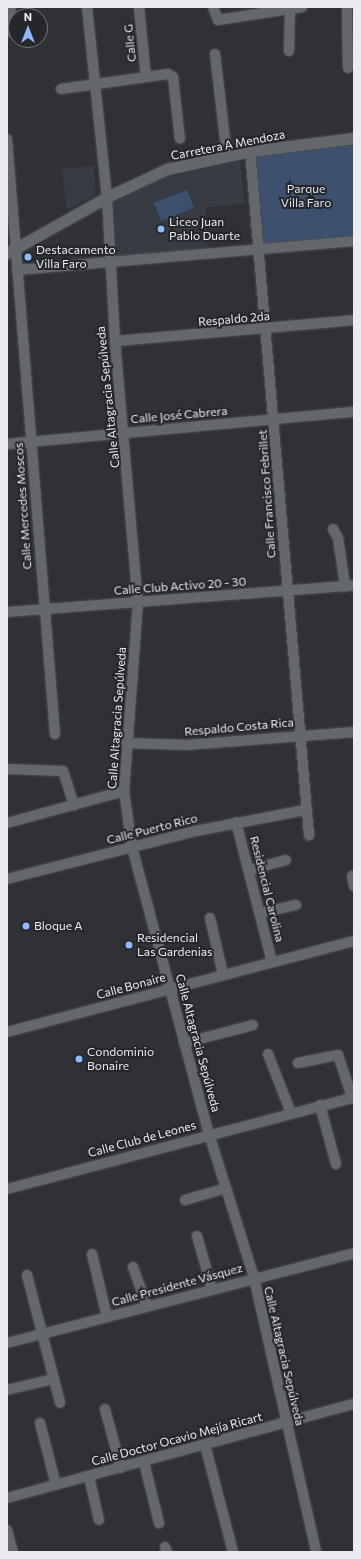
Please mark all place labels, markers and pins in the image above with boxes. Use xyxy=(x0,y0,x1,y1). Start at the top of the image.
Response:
place label: Liceo Juan Pablo Duarte xyxy=(169,215,240,243)
marker: Liceo Juan Pablo Duarte xyxy=(156,224,166,234)
place label: Destacamento Villa Faro xyxy=(36,243,116,271)
marker: Destacamento Villa Faro xyxy=(23,252,33,262)
place label: Bloque A xyxy=(34,919,83,933)
marker: Bloque A xyxy=(21,921,31,931)
place label: Residencial Las Gardenias xyxy=(137,931,213,959)
marker: Residencial Las Gardenias xyxy=(124,940,134,950)
place label: Condominio Bonaire xyxy=(87,1045,154,1073)
marker: Condominio Bonaire xyxy=(74,1054,84,1064)

